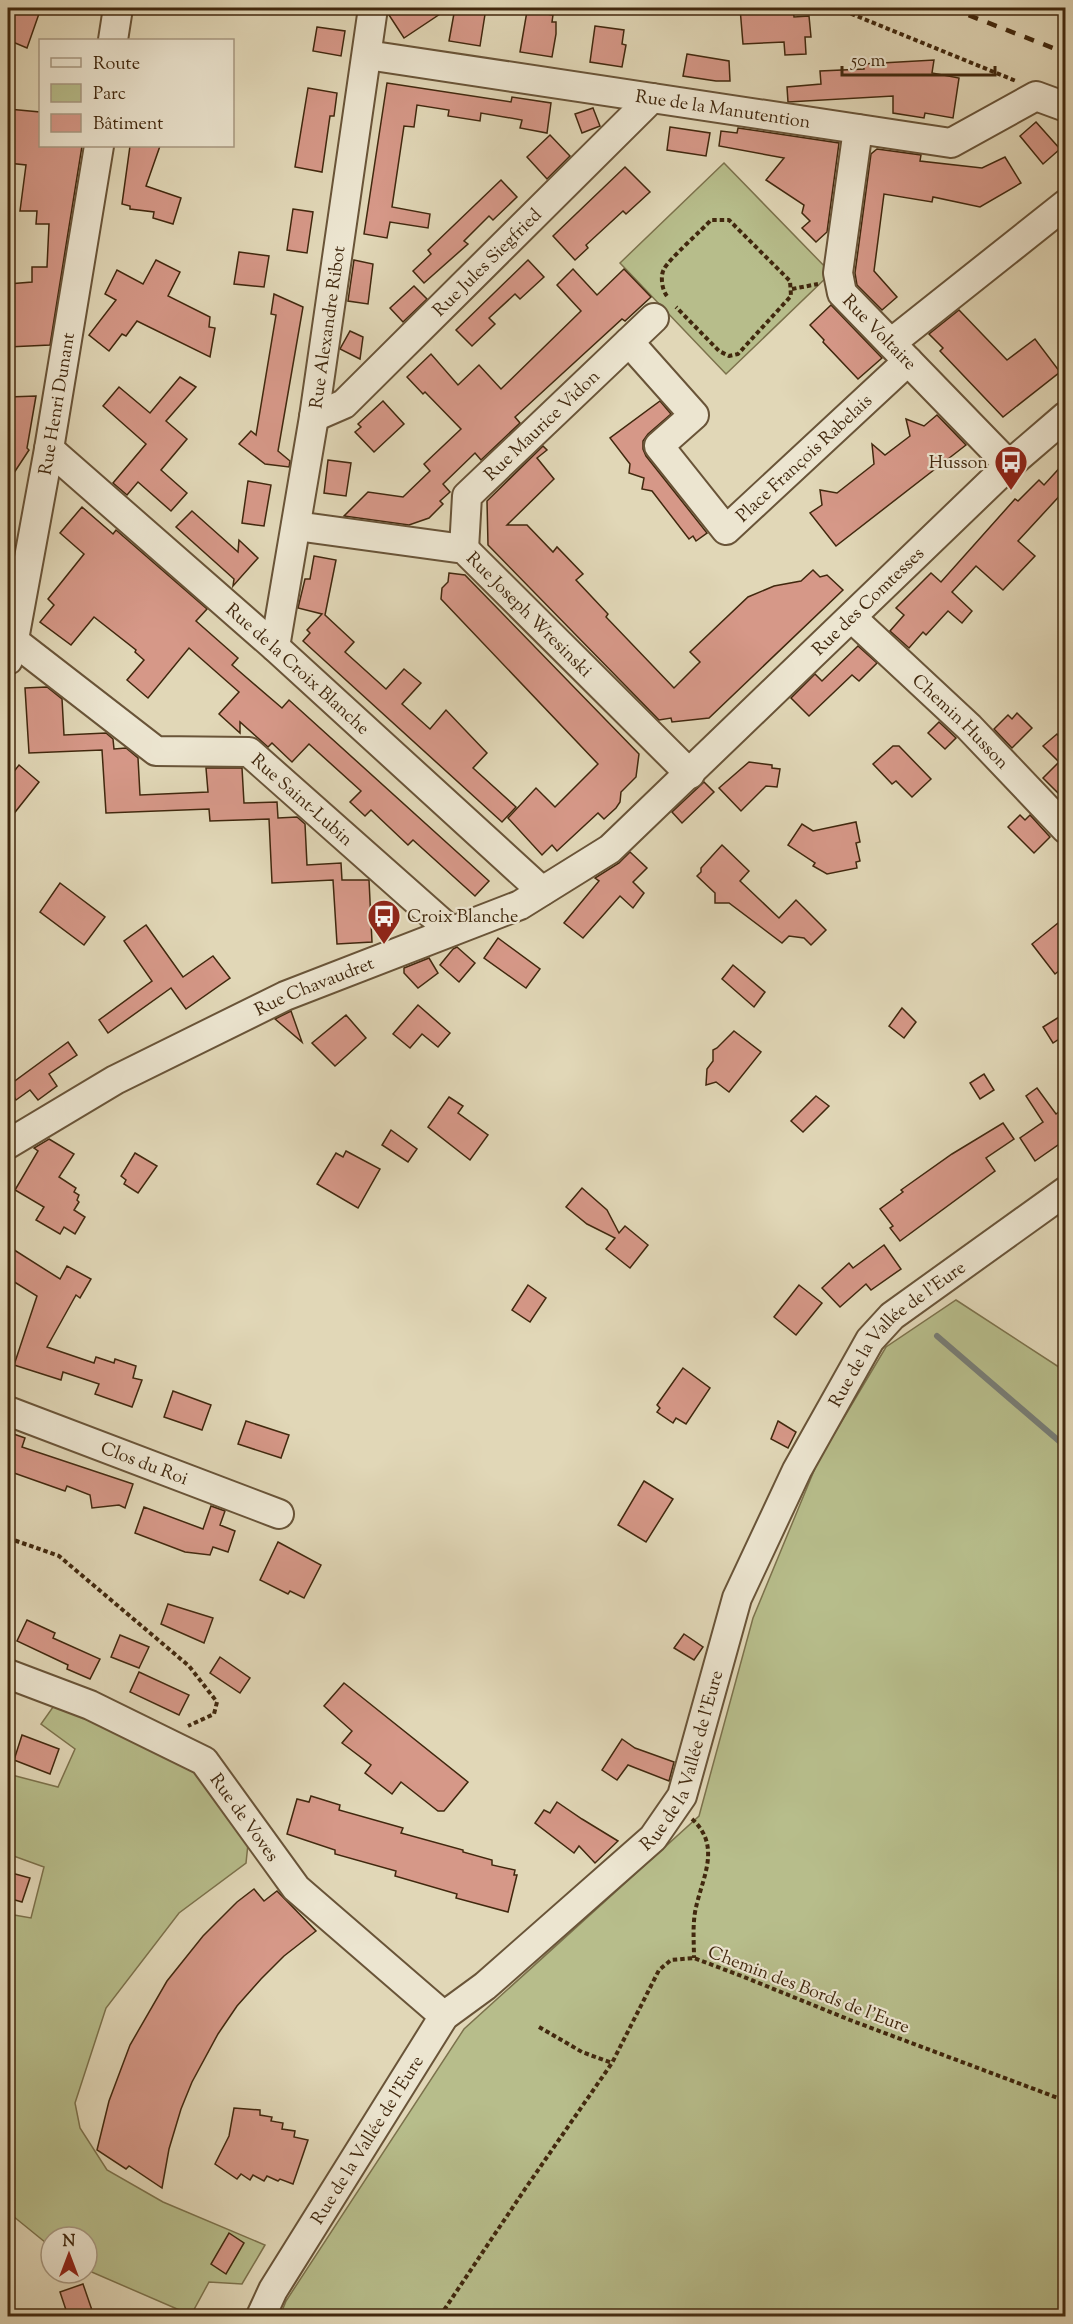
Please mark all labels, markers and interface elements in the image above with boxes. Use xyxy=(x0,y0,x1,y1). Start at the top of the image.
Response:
legend xyxy=(39,39,234,147)
scale bar xyxy=(842,39,995,77)
text: 50 m xyxy=(850,49,886,75)
text: Route xyxy=(93,52,140,78)
text: Parc xyxy=(93,82,126,108)
street label: Rue de la Manutention xyxy=(633,85,812,137)
text: Bâtiment xyxy=(93,112,163,138)
street label: Rue Jules Siegfried xyxy=(428,203,549,324)
street label: Rue Alexandre Ribot xyxy=(304,244,354,411)
street label: Rue Voltaire xyxy=(835,289,921,377)
street label: Rue Henri Dunant xyxy=(33,331,83,477)
street label: Rue Maurice Vidon xyxy=(479,365,607,488)
street label: Place François Rabelais xyxy=(731,389,879,529)
bus stop icon: Husson xyxy=(993,444,1029,491)
place label: Husson xyxy=(929,451,988,477)
street label: Rue des Comtesses xyxy=(807,542,931,663)
street label: Rue Joseph Wresinski xyxy=(459,547,597,684)
street label: Rue de la Croix Blanche xyxy=(219,598,374,742)
street label: Chemin Husson xyxy=(905,669,1014,776)
street label: Rue Saint-Lubin xyxy=(244,748,358,853)
bus stop icon: Croix Blanche xyxy=(366,898,402,945)
place label: Croix Blanche xyxy=(407,905,519,931)
street label: Rue Chavaudret xyxy=(251,952,378,1024)
street label: Rue de la Vallée de l'Eure xyxy=(824,1256,972,1413)
street label: Clos du Roi xyxy=(96,1436,191,1493)
street label: Rue de la Vallée de l'Eure xyxy=(635,1668,731,1858)
street label: Rue de Voves xyxy=(202,1769,284,1868)
street label: Chemin des Bords de l'Eure xyxy=(704,1940,913,2041)
street label: Rue de la Vallée de l'Eure xyxy=(306,2051,431,2230)
north arrow xyxy=(39,2225,99,2285)
text: N xyxy=(63,2231,76,2254)

